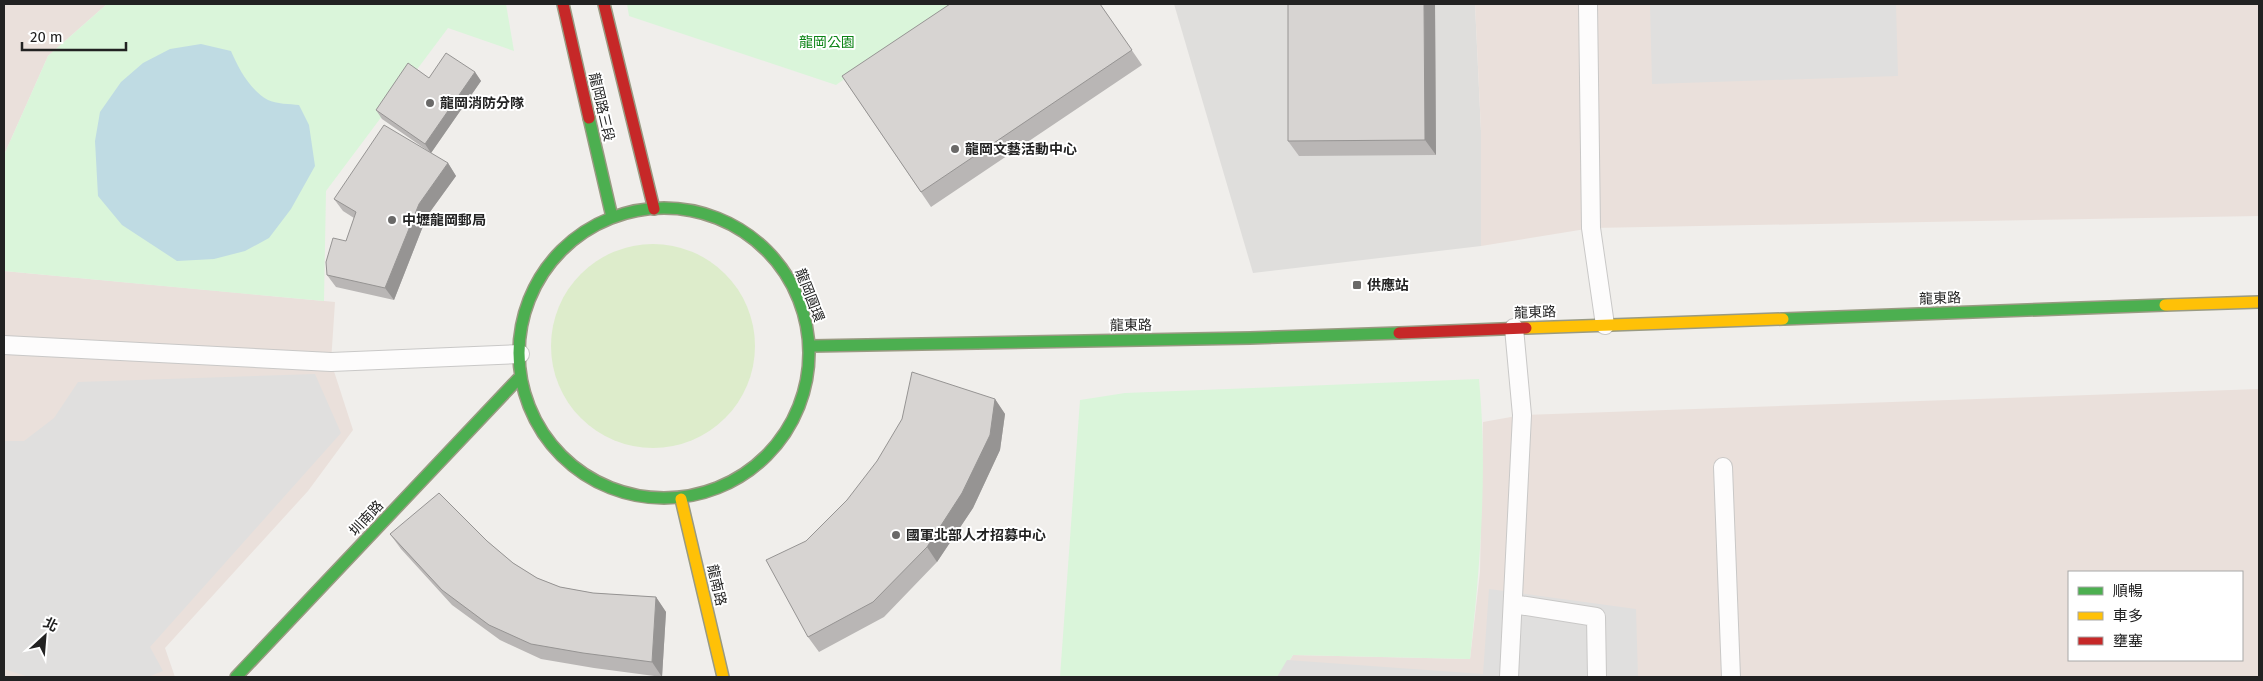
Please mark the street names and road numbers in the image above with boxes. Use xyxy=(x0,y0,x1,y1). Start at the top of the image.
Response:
street label: 龍岡路三段 xyxy=(585,71,618,143)
street label: 龍岡圓環 xyxy=(792,266,828,324)
street label: 龍東路 xyxy=(1919,289,1961,308)
street label: 龍東路 xyxy=(1514,303,1556,322)
street label: 龍東路 xyxy=(1110,317,1152,334)
street label: 圳南路 xyxy=(346,497,387,539)
street label: 龍南路 xyxy=(704,563,730,607)

